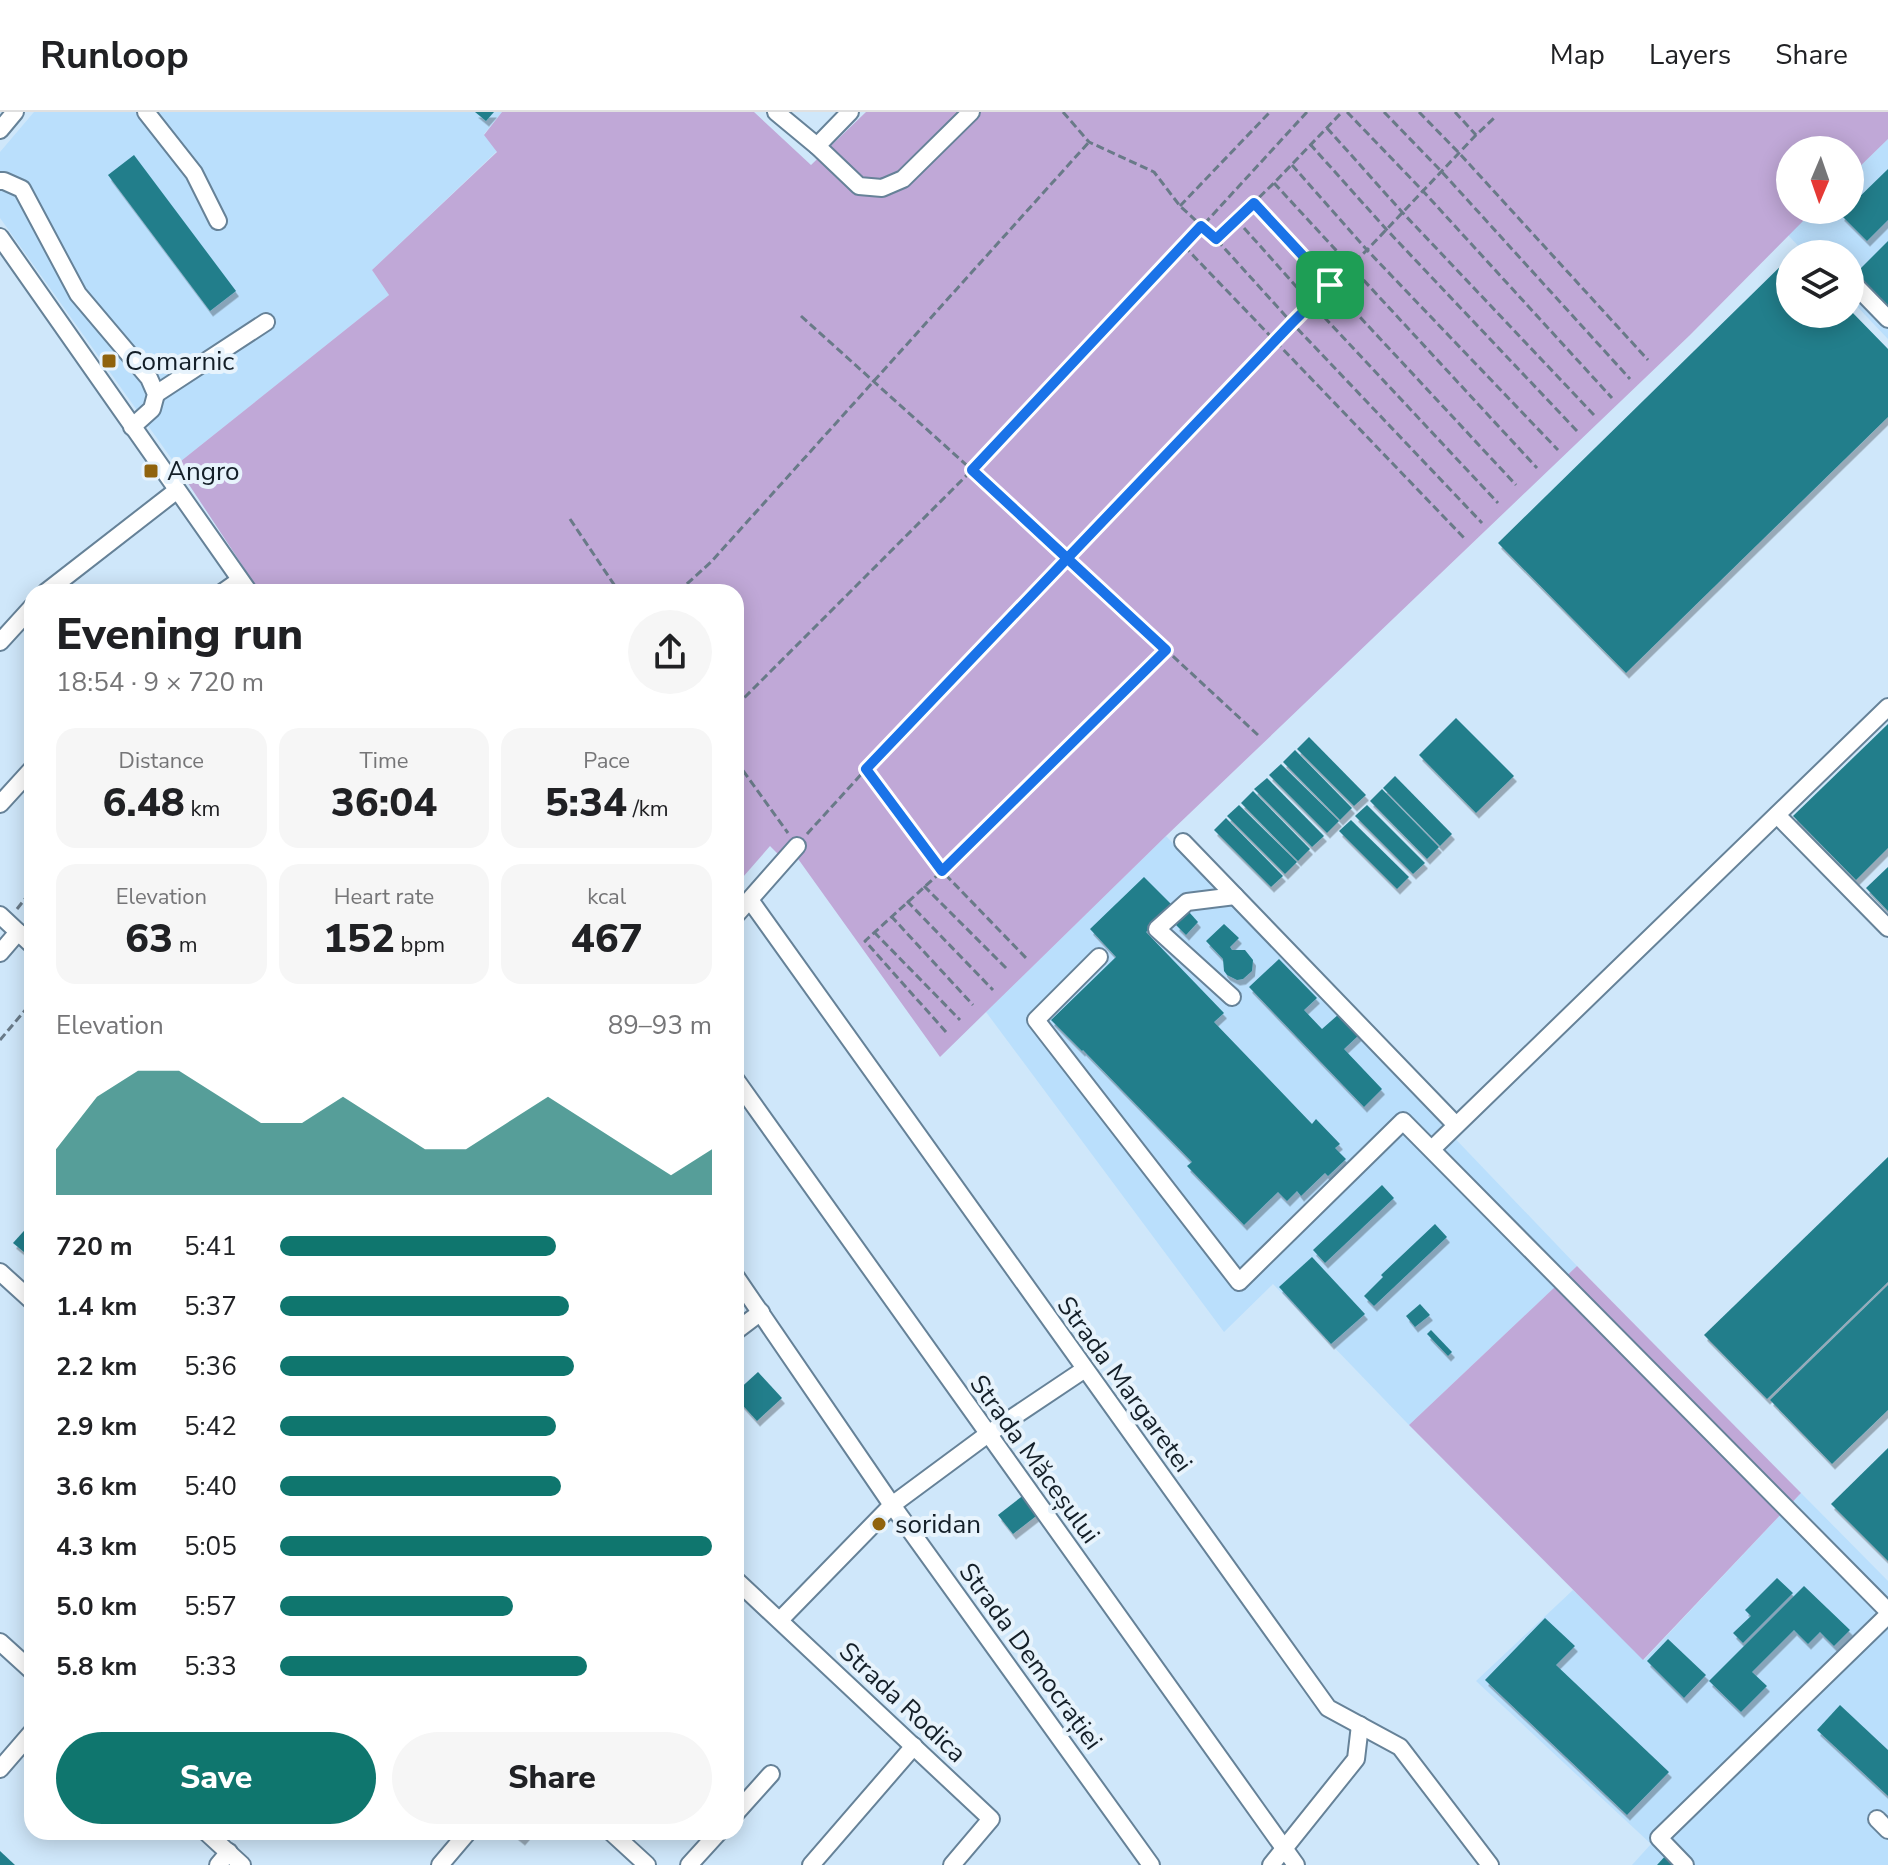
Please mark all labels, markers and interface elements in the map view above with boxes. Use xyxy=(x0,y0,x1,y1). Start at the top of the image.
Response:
text: Runloop xyxy=(40,30,189,81)
text: Map xyxy=(1550,36,1605,74)
text: Layers xyxy=(1649,36,1731,74)
text: Share xyxy=(1775,36,1848,74)
north arrow xyxy=(1776,136,1864,224)
map controls xyxy=(1776,136,1864,328)
button: layers xyxy=(1776,240,1864,328)
pin xyxy=(1296,251,1364,319)
icon: arrive xyxy=(1308,263,1352,307)
place label: Comarnic xyxy=(125,344,234,379)
marker: Comarnic xyxy=(100,352,118,370)
place label: Angro xyxy=(167,454,240,489)
marker: Angro xyxy=(142,462,160,480)
text: Evening run xyxy=(56,605,303,665)
button: share xyxy=(628,610,712,694)
text: 18:54 · 9 × 720 m xyxy=(56,665,264,700)
text: Distance xyxy=(119,746,204,776)
text: Time xyxy=(360,746,408,776)
text: Pace xyxy=(583,746,630,776)
text: 6.48 xyxy=(102,776,185,830)
text: 36:04 xyxy=(331,776,437,830)
text: 5:34 xyxy=(545,776,627,830)
text: km xyxy=(185,794,220,824)
text: /km xyxy=(627,794,669,824)
text: Elevation xyxy=(116,882,207,912)
text: Heart rate xyxy=(334,882,434,912)
text: kcal xyxy=(587,882,626,912)
text: 63 xyxy=(125,912,173,966)
text: 152 xyxy=(323,912,395,966)
text: 467 xyxy=(571,912,643,966)
text: m xyxy=(173,930,198,960)
text: bpm xyxy=(395,930,445,960)
text: Elevation xyxy=(56,1008,164,1043)
text: 89–93 m xyxy=(608,1008,712,1043)
text: 720 m xyxy=(56,1229,133,1264)
text: 5:41 xyxy=(184,1229,237,1264)
text: 1.4 km xyxy=(56,1289,137,1324)
text: 5:37 xyxy=(184,1289,237,1324)
street label: Strada Margaretei xyxy=(1049,1289,1200,1479)
text: 2.2 km xyxy=(56,1349,137,1384)
text: 5:36 xyxy=(184,1349,237,1384)
street label: Strada Măceșului xyxy=(961,1368,1108,1551)
text: 2.9 km xyxy=(56,1409,137,1444)
text: 5:42 xyxy=(184,1409,237,1444)
text: 3.6 km xyxy=(56,1469,137,1504)
text: 5:40 xyxy=(184,1469,237,1504)
place label: soridan xyxy=(895,1507,981,1542)
marker: soridan xyxy=(870,1515,888,1533)
text: 4.3 km xyxy=(56,1529,137,1564)
text: 5:05 xyxy=(184,1529,237,1564)
street label: Strada Democrației xyxy=(951,1556,1110,1757)
text: 5.0 km xyxy=(56,1589,137,1624)
text: 5:57 xyxy=(184,1589,237,1624)
street label: Strada Rodica xyxy=(831,1634,974,1770)
text: 5.8 km xyxy=(56,1649,137,1684)
text: 5:33 xyxy=(184,1649,237,1684)
button: Save xyxy=(56,1732,376,1824)
button: Share xyxy=(392,1732,712,1824)

